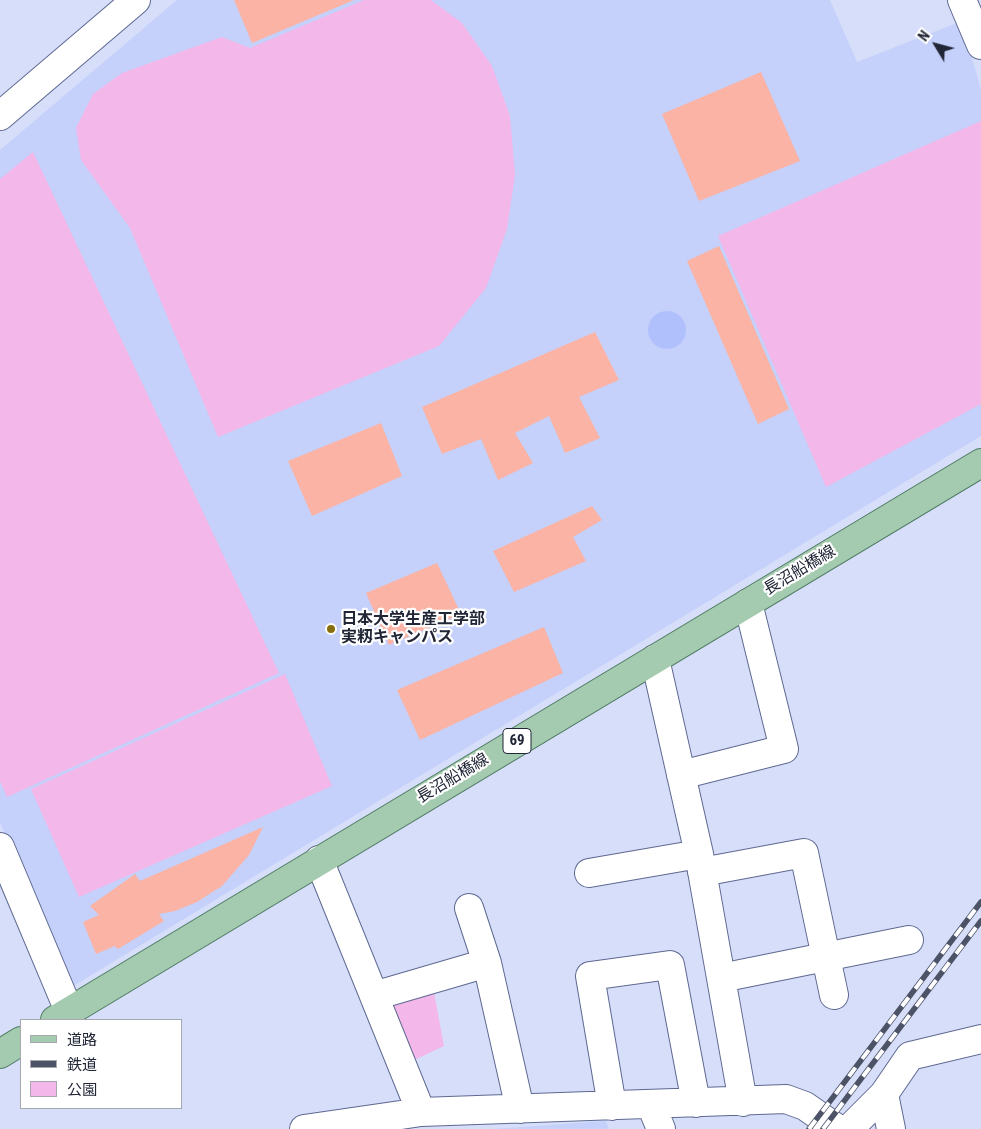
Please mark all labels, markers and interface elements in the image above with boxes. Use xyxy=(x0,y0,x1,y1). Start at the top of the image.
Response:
north arrow xyxy=(911,20,961,70)
text: N xyxy=(915,28,933,44)
street label: 長沼船橋線 xyxy=(761,542,839,600)
place label: 日本大学生産工学部 実籾キャンパス xyxy=(341,610,485,648)
marker: 日本大学生産工学部 実籾キャンパス xyxy=(325,623,337,635)
road number: 69 xyxy=(503,728,531,754)
street label: 長沼船橋線 xyxy=(414,750,492,808)
legend xyxy=(20,1019,182,1109)
text: 道路 xyxy=(67,1031,97,1049)
text: 鉄道 xyxy=(67,1056,97,1074)
text: 公園 xyxy=(67,1081,97,1099)

